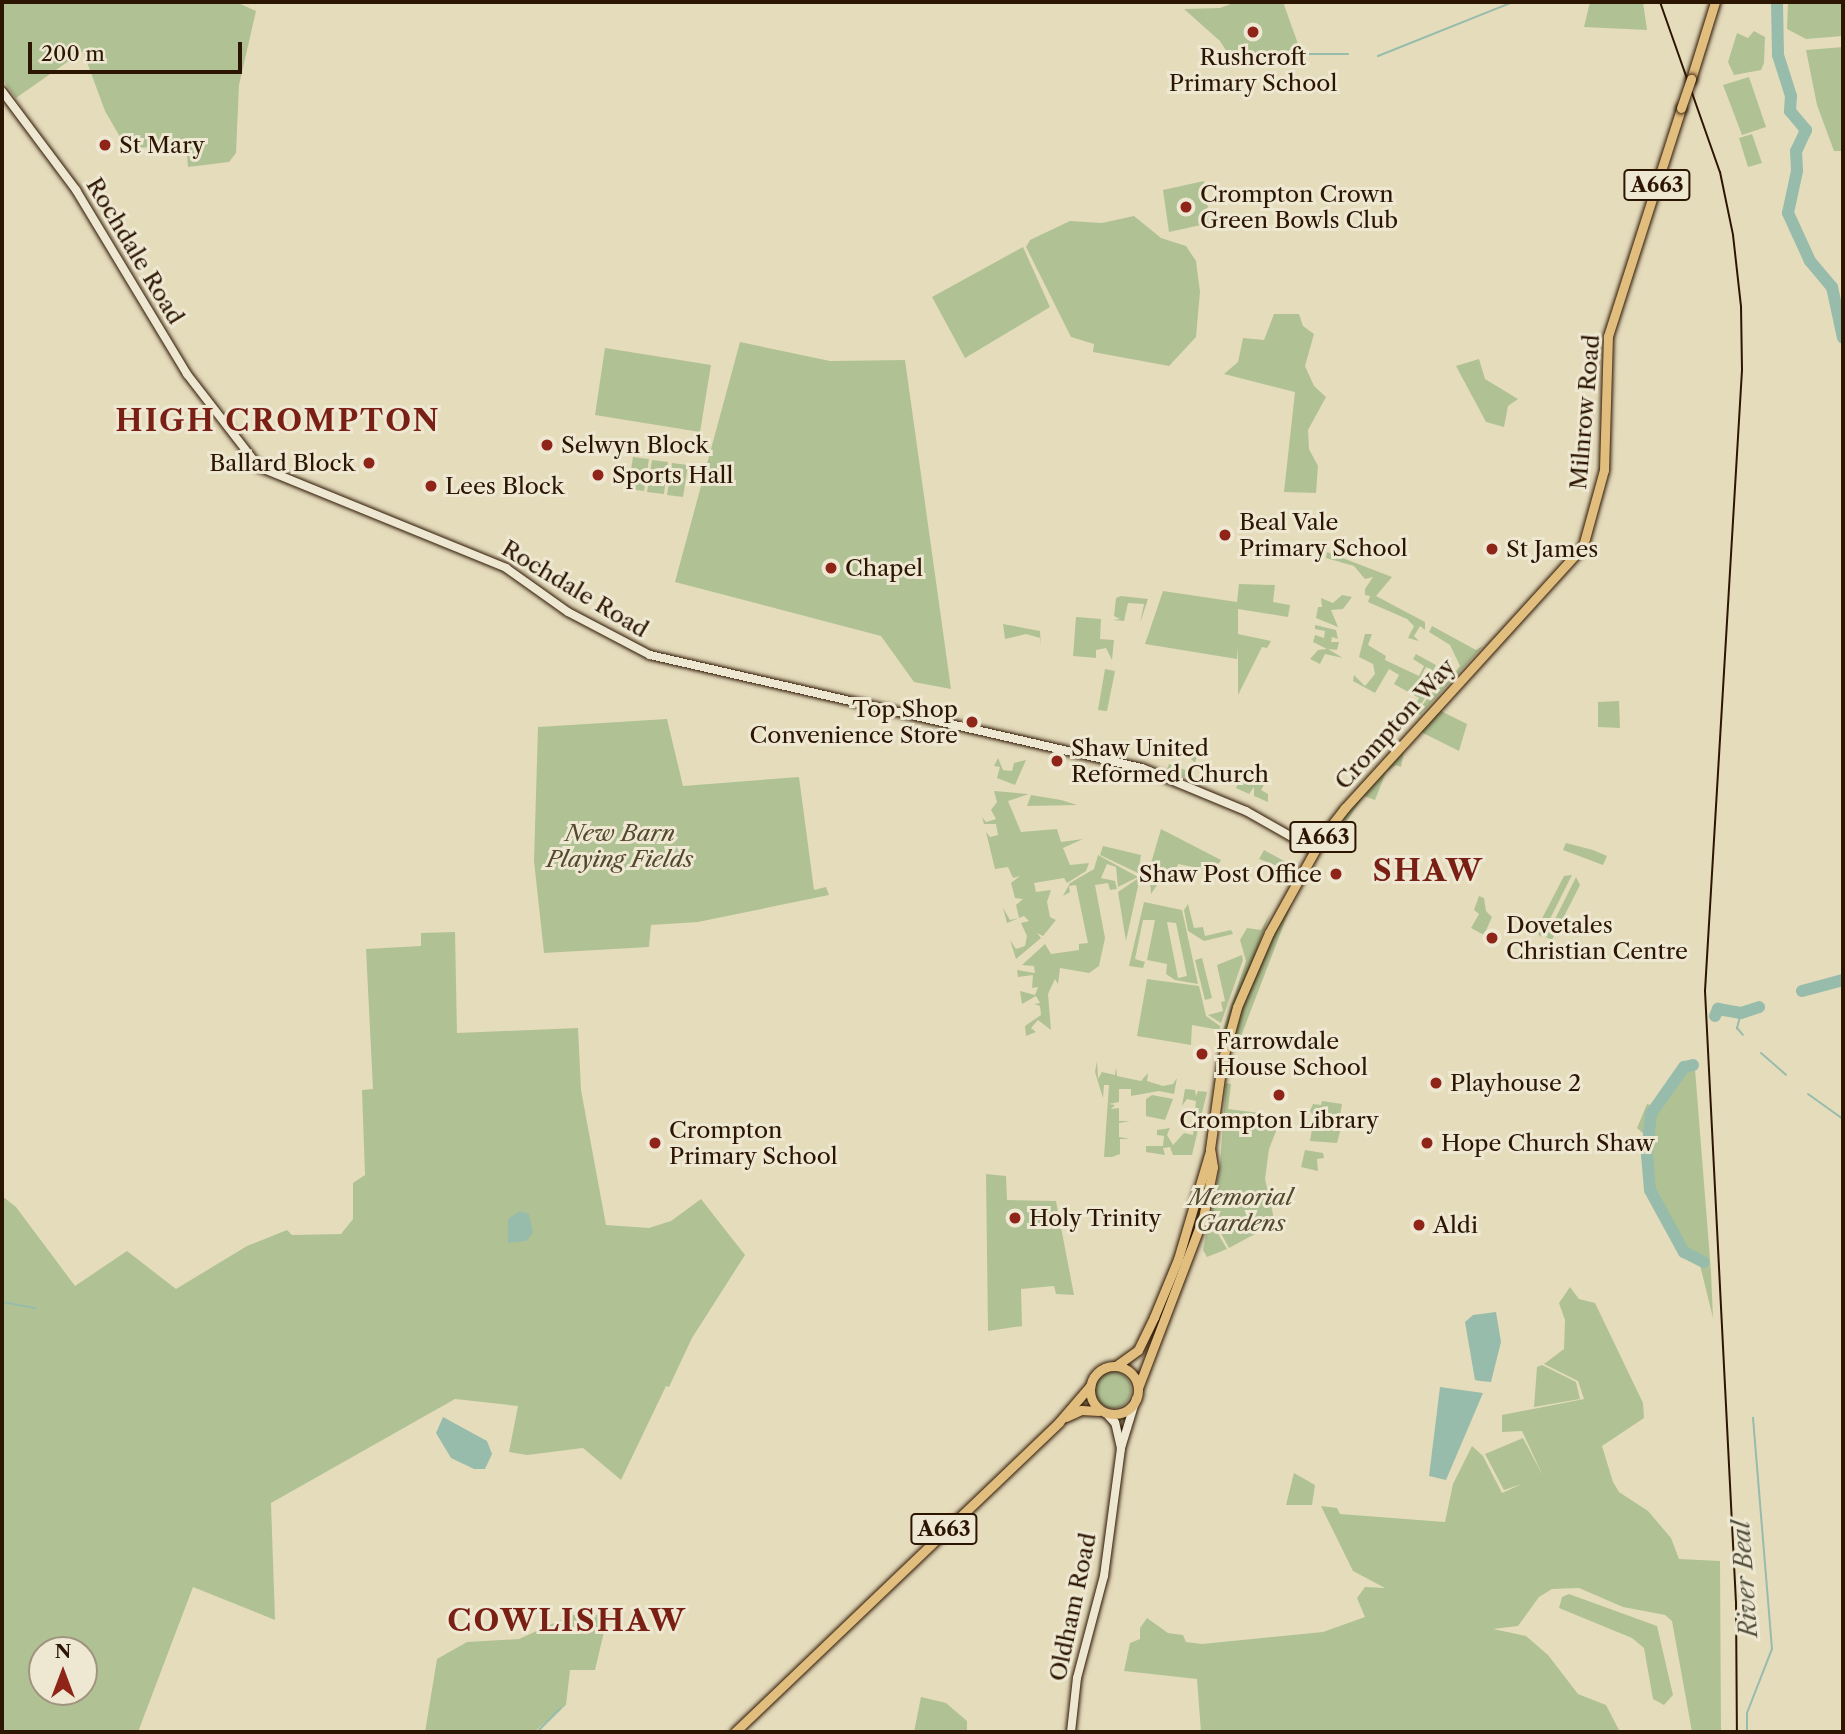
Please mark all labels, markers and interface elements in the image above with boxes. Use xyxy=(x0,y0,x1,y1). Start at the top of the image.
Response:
marker: Rushcroft Primary School xyxy=(1245,24,1261,40)
scale bar xyxy=(32,28,245,72)
text: 200 m xyxy=(41,41,105,66)
place label: Rushcroft Primary School xyxy=(1168,43,1338,97)
place label: St Mary xyxy=(119,131,205,159)
marker: St Mary xyxy=(97,137,113,153)
road number: A663 xyxy=(1622,168,1692,202)
street label: Rochdale Road xyxy=(80,173,190,329)
place label: Crompton Crown Green Bowls Club xyxy=(1200,180,1398,234)
marker: Crompton Crown Green Bowls Club xyxy=(1178,199,1194,215)
street label: Milnrow Road xyxy=(1564,333,1606,491)
district label: HIGH CROMPTON xyxy=(117,403,439,439)
place label: Selwyn Block xyxy=(561,431,709,459)
marker: Selwyn Block xyxy=(539,437,555,453)
place label: Ballard Block xyxy=(209,449,355,477)
marker: Ballard Block xyxy=(361,455,377,471)
place label: Sports Hall xyxy=(612,461,733,489)
marker: Sports Hall xyxy=(590,467,606,483)
place label: Lees Block xyxy=(445,472,564,500)
marker: Lees Block xyxy=(423,478,439,494)
place label: Beal Vale Primary School xyxy=(1239,508,1408,562)
marker: Beal Vale Primary School xyxy=(1217,527,1233,543)
street label: Rochdale Road xyxy=(497,534,653,644)
place label: St James xyxy=(1506,535,1598,563)
marker: St James xyxy=(1484,541,1500,557)
place label: Chapel xyxy=(845,554,923,582)
marker: Chapel xyxy=(823,560,839,576)
street label: Crompton Way xyxy=(1329,653,1461,795)
place label: Top Shop Convenience Store xyxy=(750,695,958,749)
marker: Top Shop Convenience Store xyxy=(964,714,980,730)
place label: Shaw United Reformed Church xyxy=(1071,734,1269,788)
marker: Shaw United Reformed Church xyxy=(1049,753,1065,769)
park label: New Barn Playing Fields xyxy=(547,819,693,873)
road number: A663 xyxy=(1288,820,1358,854)
district label: SHAW xyxy=(1373,853,1483,889)
place label: Shaw Post Office xyxy=(1138,860,1322,888)
marker: Shaw Post Office xyxy=(1328,866,1344,882)
place label: Dovetales Christian Centre xyxy=(1506,911,1688,965)
marker: Dovetales Christian Centre xyxy=(1484,930,1500,946)
place label: Farrowdale House School xyxy=(1216,1027,1368,1081)
marker: Farrowdale House School xyxy=(1194,1046,1210,1062)
place label: Playhouse 2 xyxy=(1450,1069,1581,1097)
marker: Playhouse 2 xyxy=(1428,1075,1444,1091)
marker: Crompton Library xyxy=(1271,1087,1287,1103)
place label: Crompton Library xyxy=(1179,1106,1379,1134)
place label: Crompton Primary School xyxy=(669,1116,838,1170)
place label: Hope Church Shaw xyxy=(1441,1129,1654,1157)
marker: Crompton Primary School xyxy=(647,1135,663,1151)
marker: Hope Church Shaw xyxy=(1419,1135,1435,1151)
park label: Memorial Gardens xyxy=(1189,1183,1293,1237)
place label: Holy Trinity xyxy=(1029,1204,1163,1232)
marker: Holy Trinity xyxy=(1007,1210,1023,1226)
place label: Aldi xyxy=(1433,1211,1478,1239)
marker: Aldi xyxy=(1411,1217,1427,1233)
road number: A663 xyxy=(909,1512,979,1546)
water label: River Beal xyxy=(1727,1520,1763,1638)
street label: Oldham Road xyxy=(1044,1530,1102,1684)
district label: COWLISHAW xyxy=(448,1603,686,1639)
north arrow xyxy=(28,1636,98,1706)
text: N xyxy=(55,1640,71,1663)

